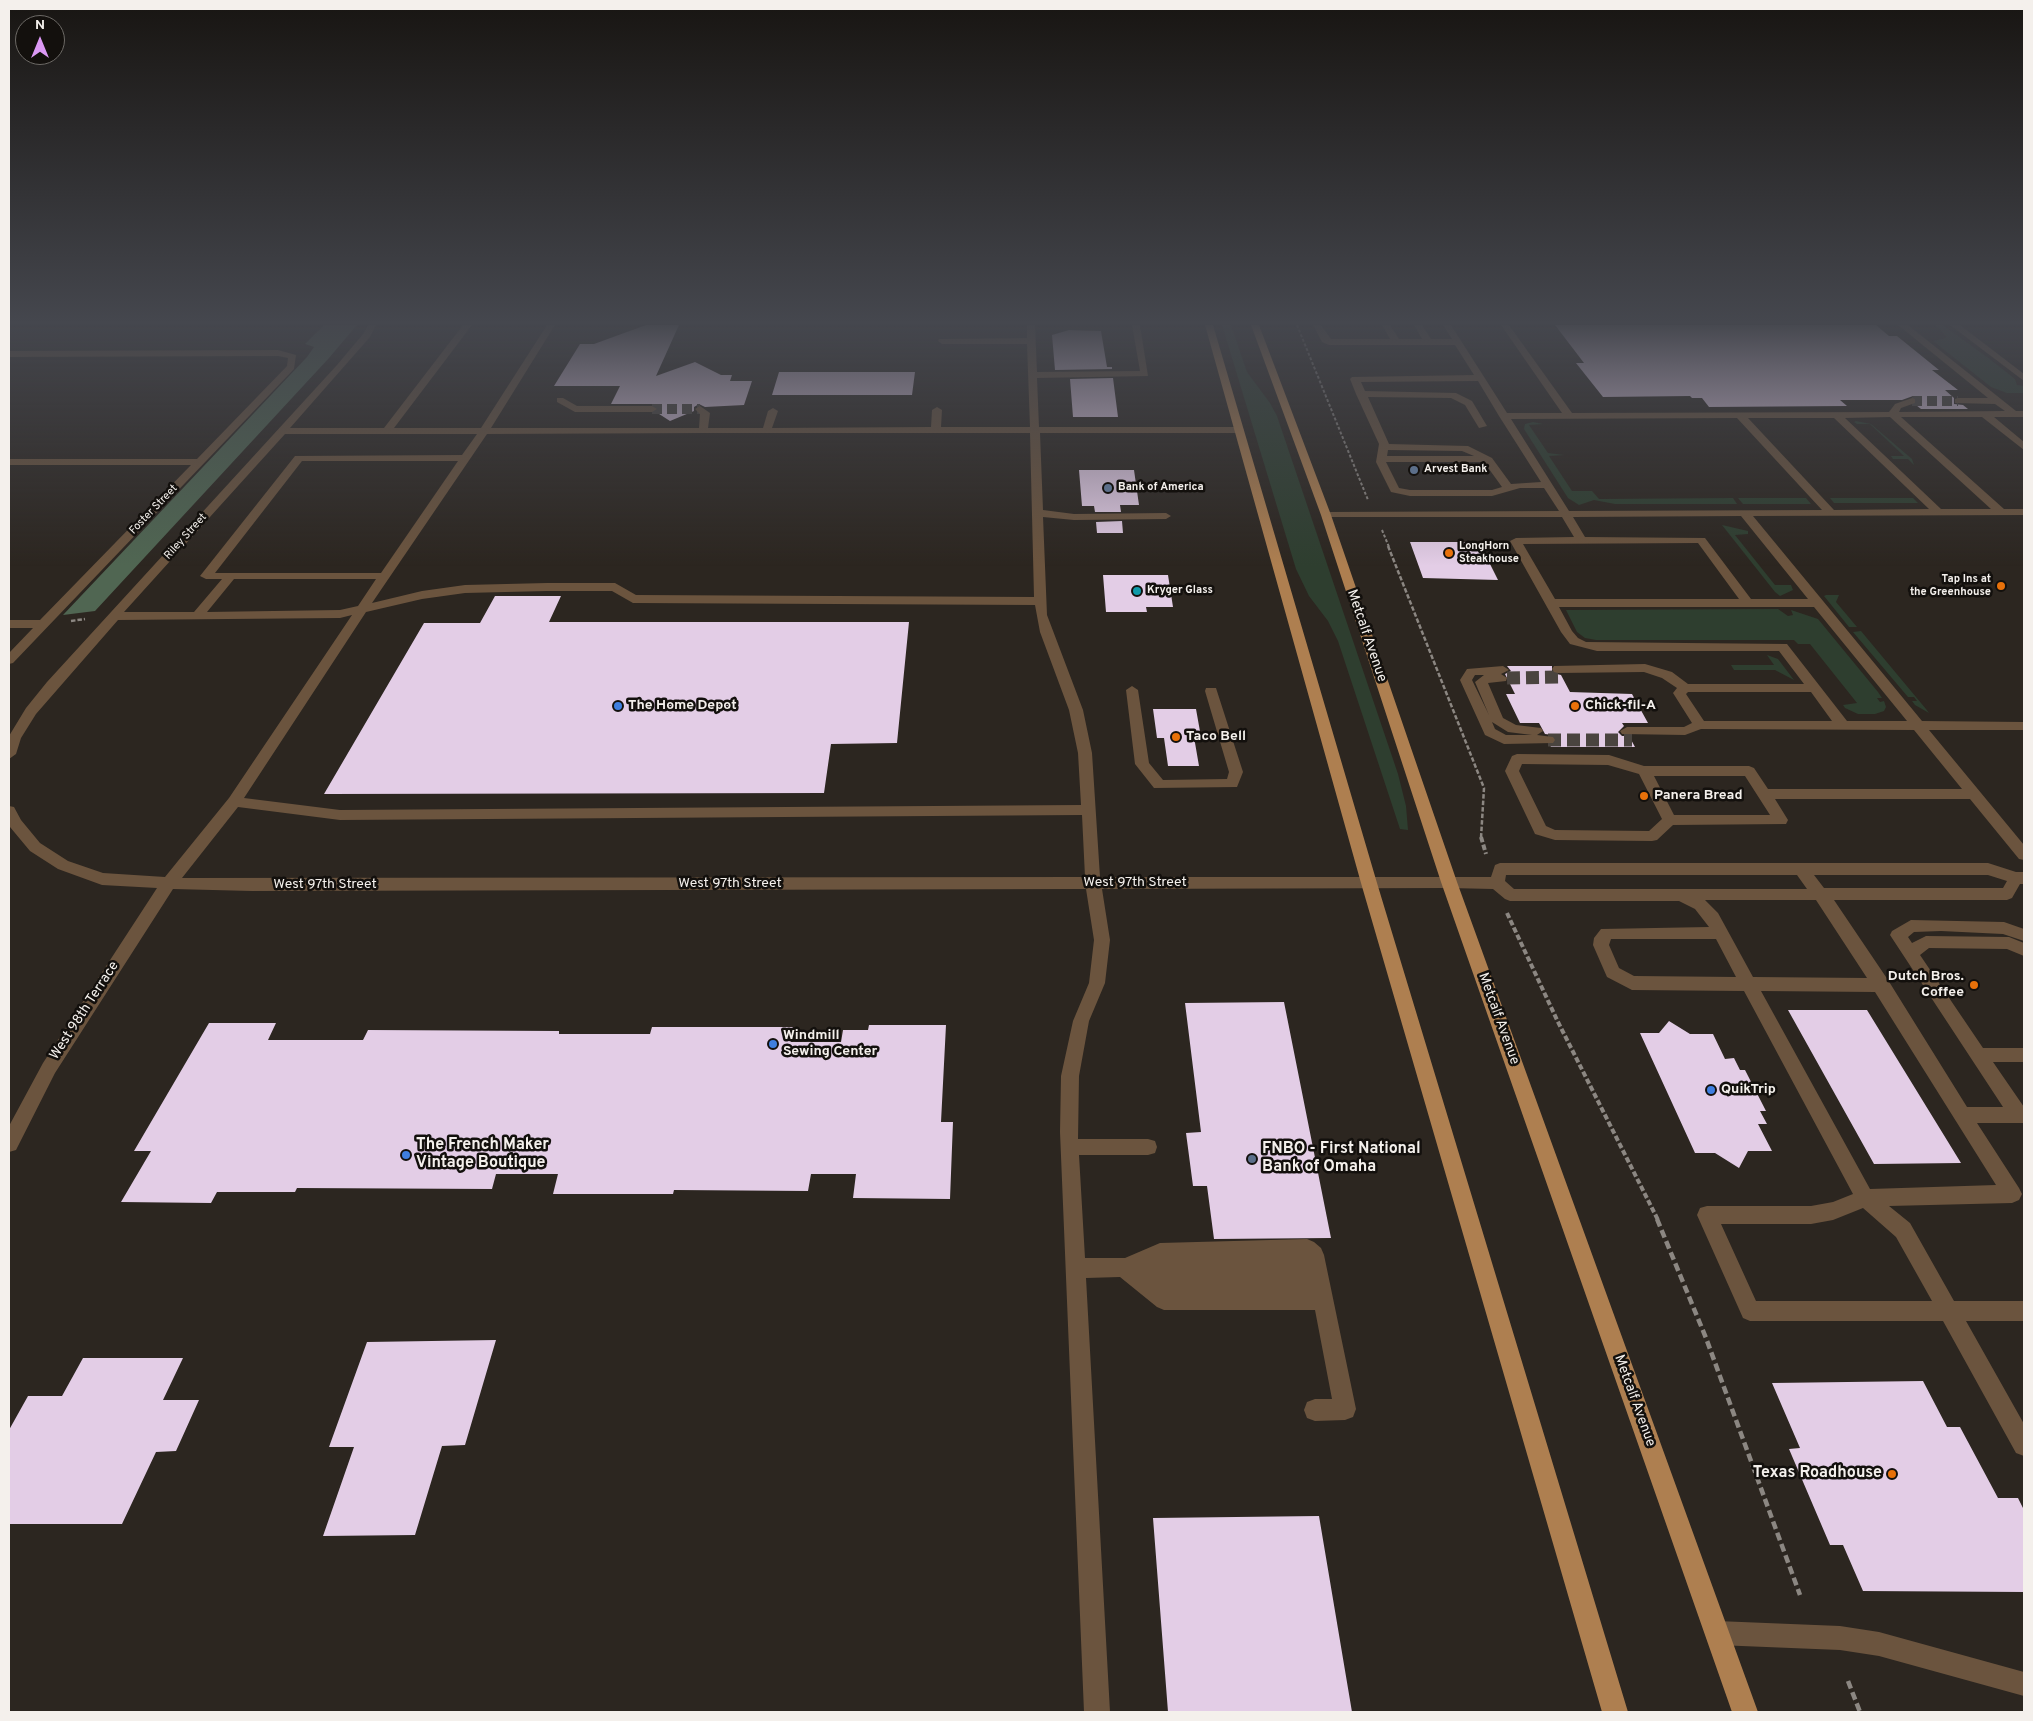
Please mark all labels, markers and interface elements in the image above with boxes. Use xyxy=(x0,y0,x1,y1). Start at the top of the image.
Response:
north arrow xyxy=(15,15,65,65)
text: N xyxy=(35,17,45,34)
place label: Arvest Bank xyxy=(1424,463,1487,477)
marker: Arvest Bank xyxy=(1408,464,1420,476)
place label: Bank of America xyxy=(1118,481,1204,495)
marker: Bank of America xyxy=(1102,482,1114,494)
street label: Foster Street xyxy=(127,483,181,537)
street label: Riley Street xyxy=(162,511,210,563)
place label: LongHorn Steakhouse xyxy=(1459,540,1519,566)
marker: LongHorn Steakhouse xyxy=(1443,547,1455,559)
place label: Tap Ins at the Greenhouse xyxy=(1910,573,1991,599)
marker: Tap Ins at the Greenhouse xyxy=(1995,580,2007,592)
place label: Kryger Glass xyxy=(1147,584,1213,598)
marker: Kryger Glass xyxy=(1131,585,1143,597)
street label: Metcalf Avenue xyxy=(1342,588,1390,684)
place label: The Home Depot xyxy=(628,698,737,714)
place label: Chick-fil-A xyxy=(1585,698,1656,714)
marker: The Home Depot xyxy=(612,700,624,712)
marker: Chick-fil-A xyxy=(1569,700,1581,712)
place label: Taco Bell xyxy=(1186,729,1246,745)
marker: Taco Bell xyxy=(1170,731,1182,743)
place label: Panera Bread xyxy=(1654,788,1742,804)
marker: Panera Bread xyxy=(1638,790,1650,802)
street label: West 97th Street xyxy=(1083,875,1187,891)
street label: West 97th Street xyxy=(678,876,782,892)
street label: West 97th Street xyxy=(273,877,377,893)
street label: West 98th Terrace xyxy=(47,959,123,1063)
place label: Dutch Bros. Coffee xyxy=(1888,969,1964,1002)
street label: Metcalf Avenue xyxy=(1474,971,1522,1067)
marker: Dutch Bros. Coffee xyxy=(1968,979,1980,991)
place label: Windmill Sewing Center xyxy=(783,1028,877,1060)
marker: Windmill Sewing Center xyxy=(767,1038,779,1050)
place label: QuikTrip xyxy=(1721,1082,1776,1098)
marker: QuikTrip xyxy=(1705,1084,1717,1096)
place label: The French Maker Vintage Boutique xyxy=(416,1136,549,1174)
place label: FNBO - First National Bank of Omaha xyxy=(1262,1140,1421,1178)
marker: The French Maker Vintage Boutique xyxy=(400,1149,412,1161)
marker: FNBO - First National Bank of Omaha xyxy=(1246,1153,1258,1165)
street label: Metcalf Avenue xyxy=(1610,1353,1658,1449)
place label: Texas Roadhouse xyxy=(1753,1464,1882,1484)
marker: Texas Roadhouse xyxy=(1886,1468,1898,1480)

